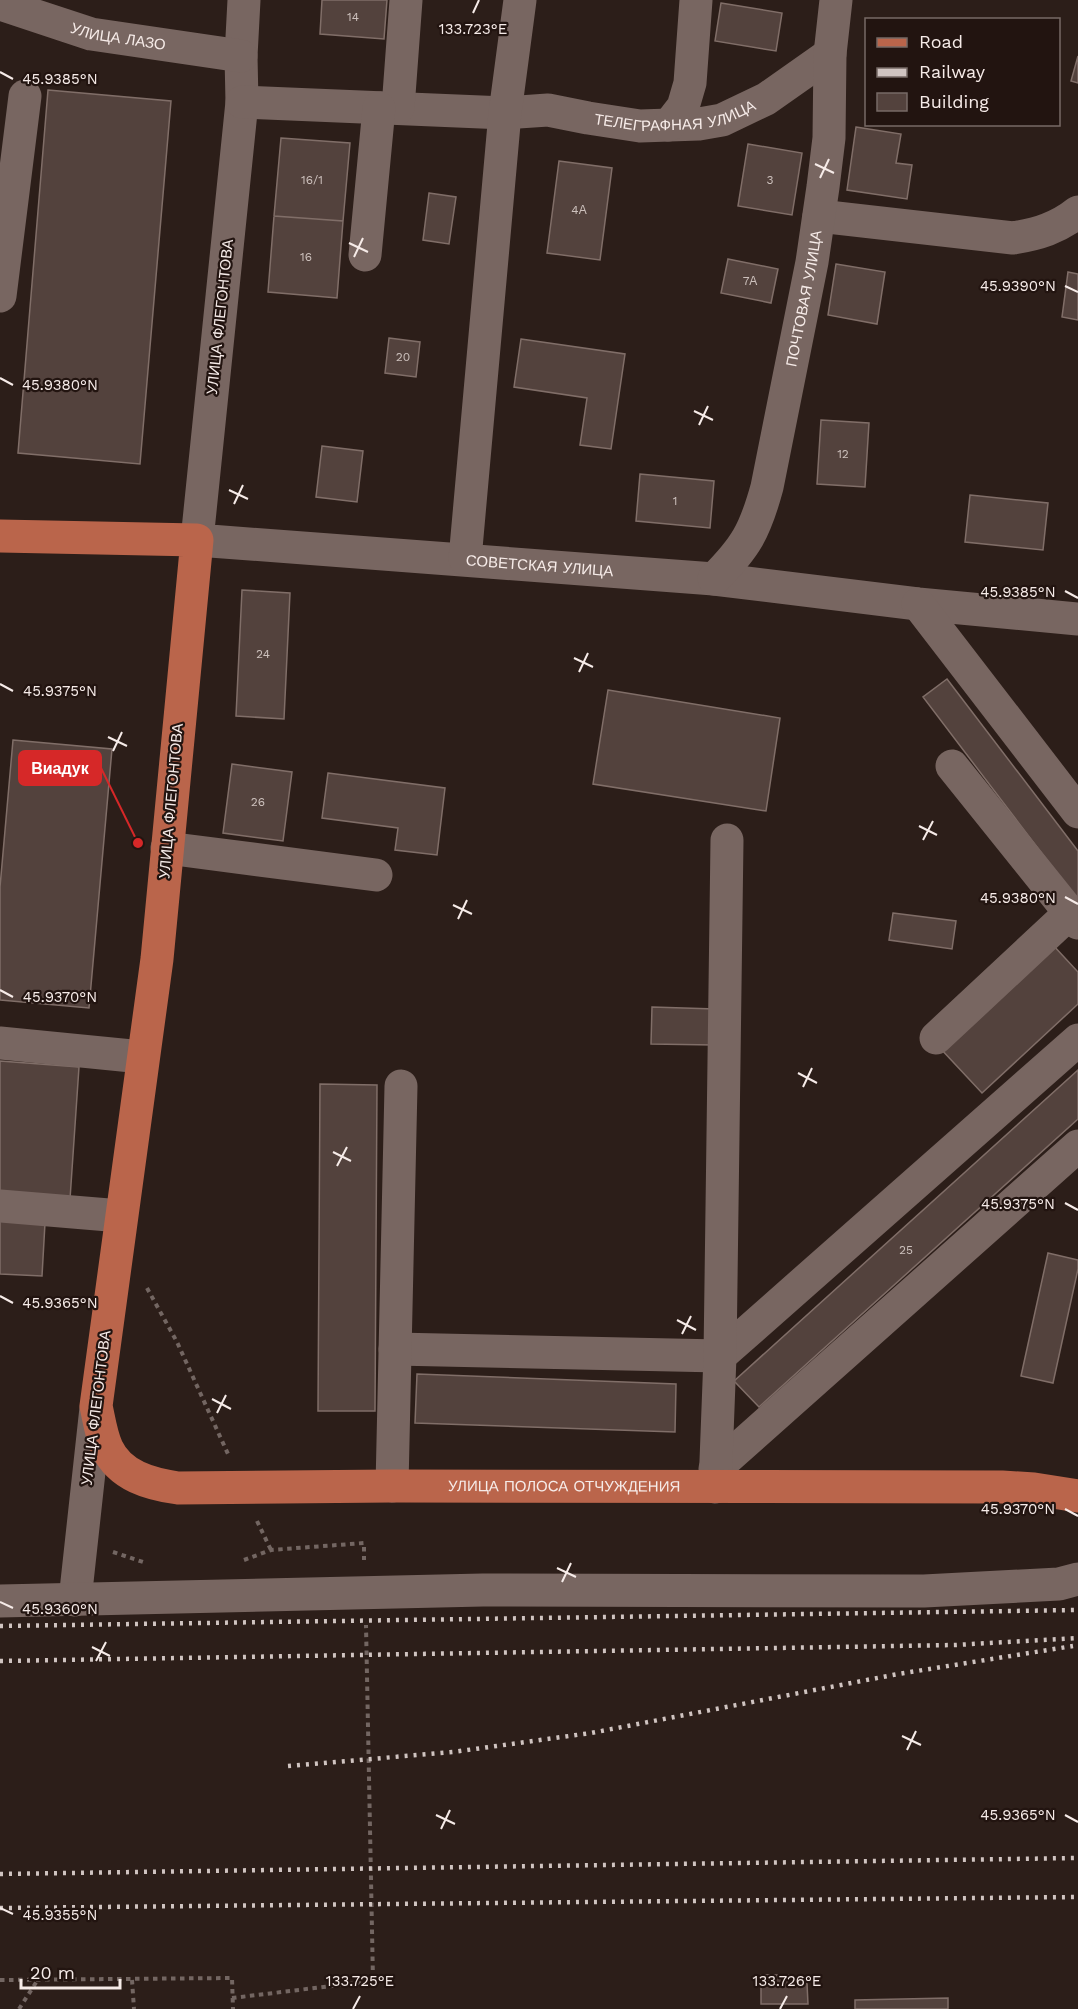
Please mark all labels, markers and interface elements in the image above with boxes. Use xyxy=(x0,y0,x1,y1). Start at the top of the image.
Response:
house number: 14 xyxy=(347,10,359,24)
legend xyxy=(865,18,1060,126)
street label: УЛИЦА ЛАЗО xyxy=(68,19,167,54)
text: 133.723°E xyxy=(439,20,507,38)
text: Road xyxy=(919,31,963,52)
text: Railway xyxy=(919,61,986,82)
text: 45.9385°N xyxy=(22,70,98,88)
text: Building xyxy=(919,91,989,112)
street label: ТЕЛЕГРАФНАЯ УЛИЦА xyxy=(593,96,759,135)
house number: 16/1 xyxy=(301,173,323,187)
house number: 3 xyxy=(767,173,774,187)
house number: 4А xyxy=(571,203,587,217)
street label: ПОЧТОВАЯ УЛИЦА xyxy=(782,229,826,368)
street label: УЛИЦА ФЛЕГОНТОВА xyxy=(203,238,237,396)
house number: 16 xyxy=(300,250,312,264)
house number: 7А xyxy=(743,274,757,288)
text: 45.9390°N xyxy=(980,277,1056,295)
house number: 20 xyxy=(396,350,410,364)
text: 45.9380°N xyxy=(22,376,98,394)
house number: 12 xyxy=(837,447,849,461)
house number: 1 xyxy=(673,494,677,508)
street label: СОВЕТСКАЯ УЛИЦА xyxy=(465,551,614,580)
text: 45.9385°N xyxy=(980,583,1056,601)
house number: 24 xyxy=(256,647,270,661)
text: 45.9375°N xyxy=(23,682,97,700)
street label: УЛИЦА ФЛЕГОНТОВА xyxy=(155,722,187,880)
callout: Виадук xyxy=(19,751,101,785)
text: Виадук xyxy=(31,759,90,778)
house number: 26 xyxy=(251,795,265,809)
text: 45.9380°N xyxy=(980,889,1056,907)
text: 45.9370°N xyxy=(23,988,97,1006)
text: 45.9375°N xyxy=(981,1195,1055,1213)
house number: 25 xyxy=(899,1243,913,1257)
text: 45.9365°N xyxy=(22,1294,98,1312)
street label: УЛИЦА ФЛЕГОНТОВА xyxy=(78,1329,114,1487)
street label: УЛИЦА ПОЛОСА ОТЧУЖДЕНИЯ xyxy=(448,1477,680,1495)
text: 45.9370°N xyxy=(981,1500,1055,1518)
text: 45.9360°N xyxy=(22,1600,98,1618)
text: 45.9365°N xyxy=(980,1806,1056,1824)
text: 45.9355°N xyxy=(23,1906,97,1924)
scale bar xyxy=(21,1952,120,1990)
text: 20 m xyxy=(30,1962,75,1983)
text: 133.725°E xyxy=(326,1972,394,1990)
text: 133.726°E xyxy=(753,1972,821,1990)

